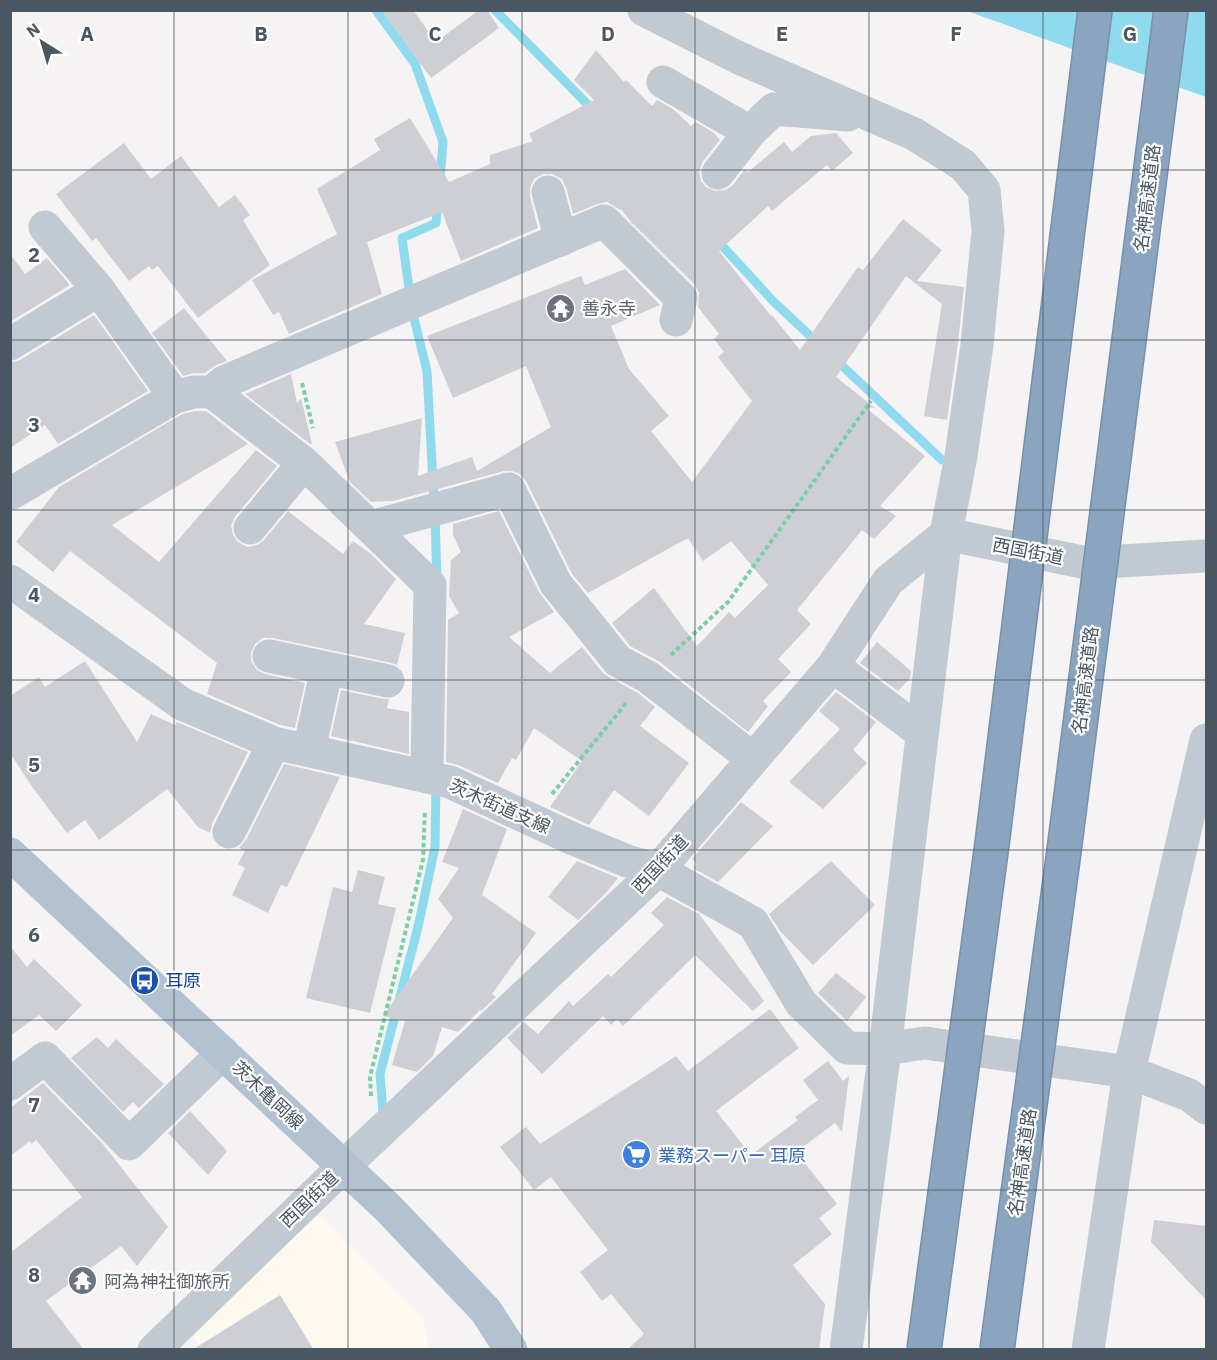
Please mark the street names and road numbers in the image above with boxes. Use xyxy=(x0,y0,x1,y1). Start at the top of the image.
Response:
street label: 名神高速道路 xyxy=(1129,143,1165,253)
street label: 西国街道 xyxy=(990,533,1066,569)
street label: 名神高速道路 xyxy=(1067,625,1103,735)
street label: 茨木街道支線 xyxy=(446,774,554,838)
street label: 西国街道 xyxy=(627,830,693,898)
street label: 茨木亀岡線 xyxy=(227,1056,309,1134)
street label: 名神高速道路 xyxy=(1003,1107,1041,1217)
street label: 西国街道 xyxy=(275,1166,343,1232)

